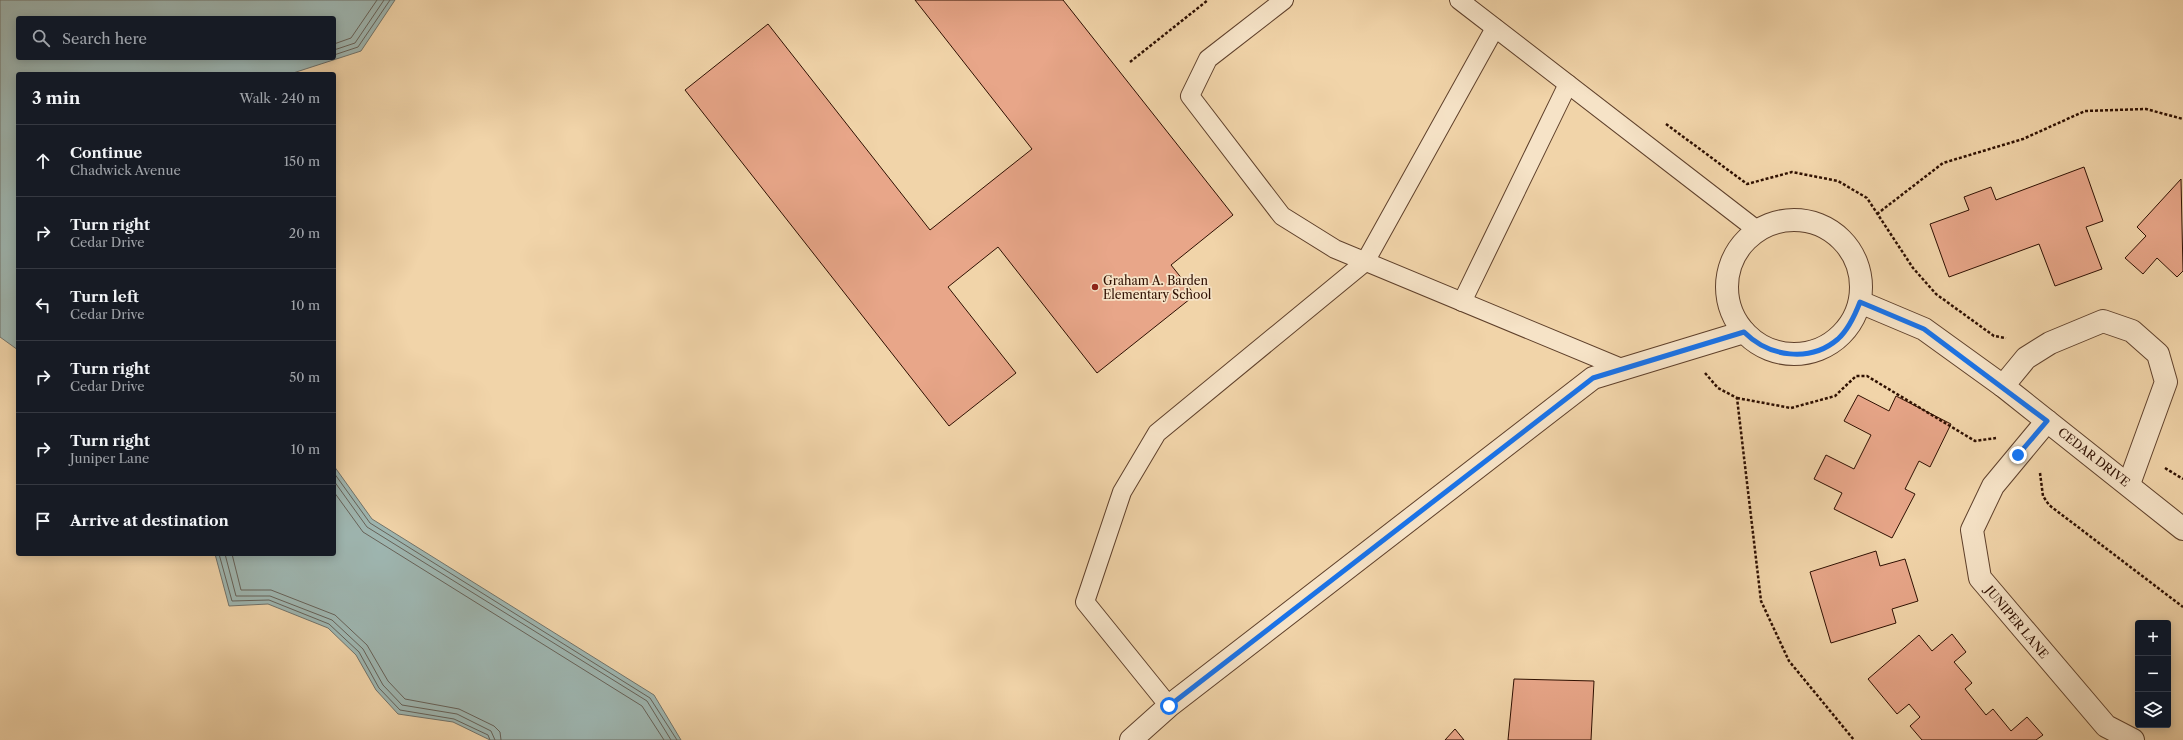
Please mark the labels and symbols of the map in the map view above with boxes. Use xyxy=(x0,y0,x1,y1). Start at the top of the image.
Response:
place label: Graham A. Barden Elementary School xyxy=(1103,273,1212,302)
marker: Graham A. Barden Elementary School xyxy=(1090,282,1100,292)
street label: CEDAR DRIVE xyxy=(2055,424,2133,490)
route end xyxy=(2009,446,2027,464)
street label: JUNIPER LANE xyxy=(1981,581,2052,662)
route start xyxy=(1160,697,1178,715)

